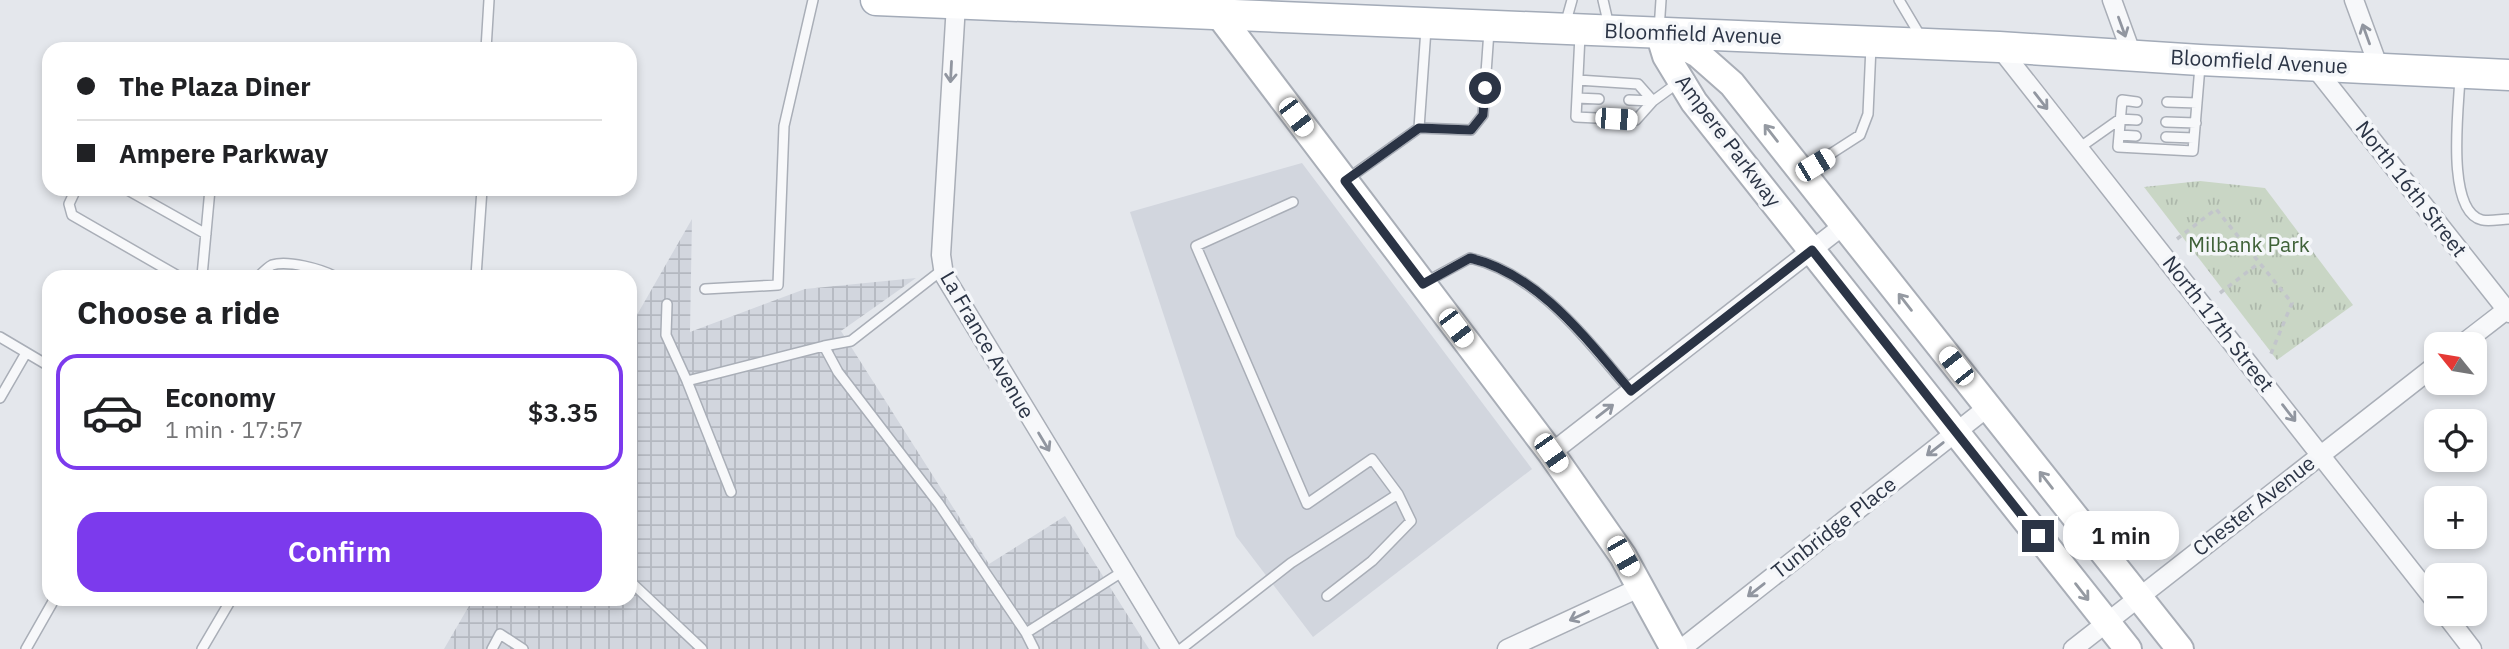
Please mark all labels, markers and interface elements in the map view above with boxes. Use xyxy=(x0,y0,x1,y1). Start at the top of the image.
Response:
street label: Bloomfield Avenue xyxy=(1604,16,1782,50)
one-way arrow xyxy=(2117,16,2130,38)
one-way arrow xyxy=(2359,23,2372,45)
street label: Bloomfield Avenue xyxy=(2170,42,2349,80)
one-way arrow xyxy=(945,60,958,83)
street label: Ampere Parkway xyxy=(1670,68,1788,213)
text: The Plaza Diner xyxy=(119,69,311,103)
route start xyxy=(1469,72,1501,104)
one-way arrow xyxy=(2034,91,2049,109)
car xyxy=(1275,94,1318,140)
car xyxy=(1595,107,1638,131)
street label: North 16th Street xyxy=(2350,114,2474,262)
one-way arrow xyxy=(1764,124,1779,143)
text: Ampere Parkway xyxy=(119,136,328,170)
car xyxy=(1792,145,1839,185)
park label: Milbank Park xyxy=(2188,230,2310,258)
street label: North 17th Street xyxy=(2157,249,2281,397)
street label: La France Avenue xyxy=(934,266,1041,423)
text: Choose a ride xyxy=(77,291,280,333)
one-way arrow xyxy=(1897,293,1913,311)
car xyxy=(1435,305,1478,351)
north arrow xyxy=(2424,332,2487,396)
map controls xyxy=(2424,332,2487,626)
car xyxy=(1935,343,1978,389)
text: Economy xyxy=(165,380,276,414)
icon: car xyxy=(81,381,144,444)
text: $3.35 xyxy=(528,395,598,429)
one-way arrow xyxy=(1595,404,1614,419)
one-way arrow xyxy=(2281,404,2296,422)
button: locate xyxy=(2424,409,2487,472)
text: 1 min · 17:57 xyxy=(165,414,303,444)
car xyxy=(1531,430,1572,476)
one-way arrow xyxy=(1037,432,1051,452)
one-way arrow xyxy=(1926,442,1944,457)
street label: Chester Avenue xyxy=(2186,449,2320,562)
street label: Tunbridge Place xyxy=(1765,470,1902,585)
one-way arrow xyxy=(2039,472,2054,490)
button: + xyxy=(2424,486,2487,549)
button: Confirm xyxy=(77,512,602,592)
callout: 1 min xyxy=(2062,512,2178,560)
route end xyxy=(2022,520,2054,552)
text: 1 min xyxy=(2091,520,2151,550)
car xyxy=(1604,533,1643,579)
button: − xyxy=(2424,563,2487,626)
one-way arrow xyxy=(1747,582,1765,597)
one-way arrow xyxy=(2075,582,2090,600)
one-way arrow xyxy=(1569,610,1590,623)

